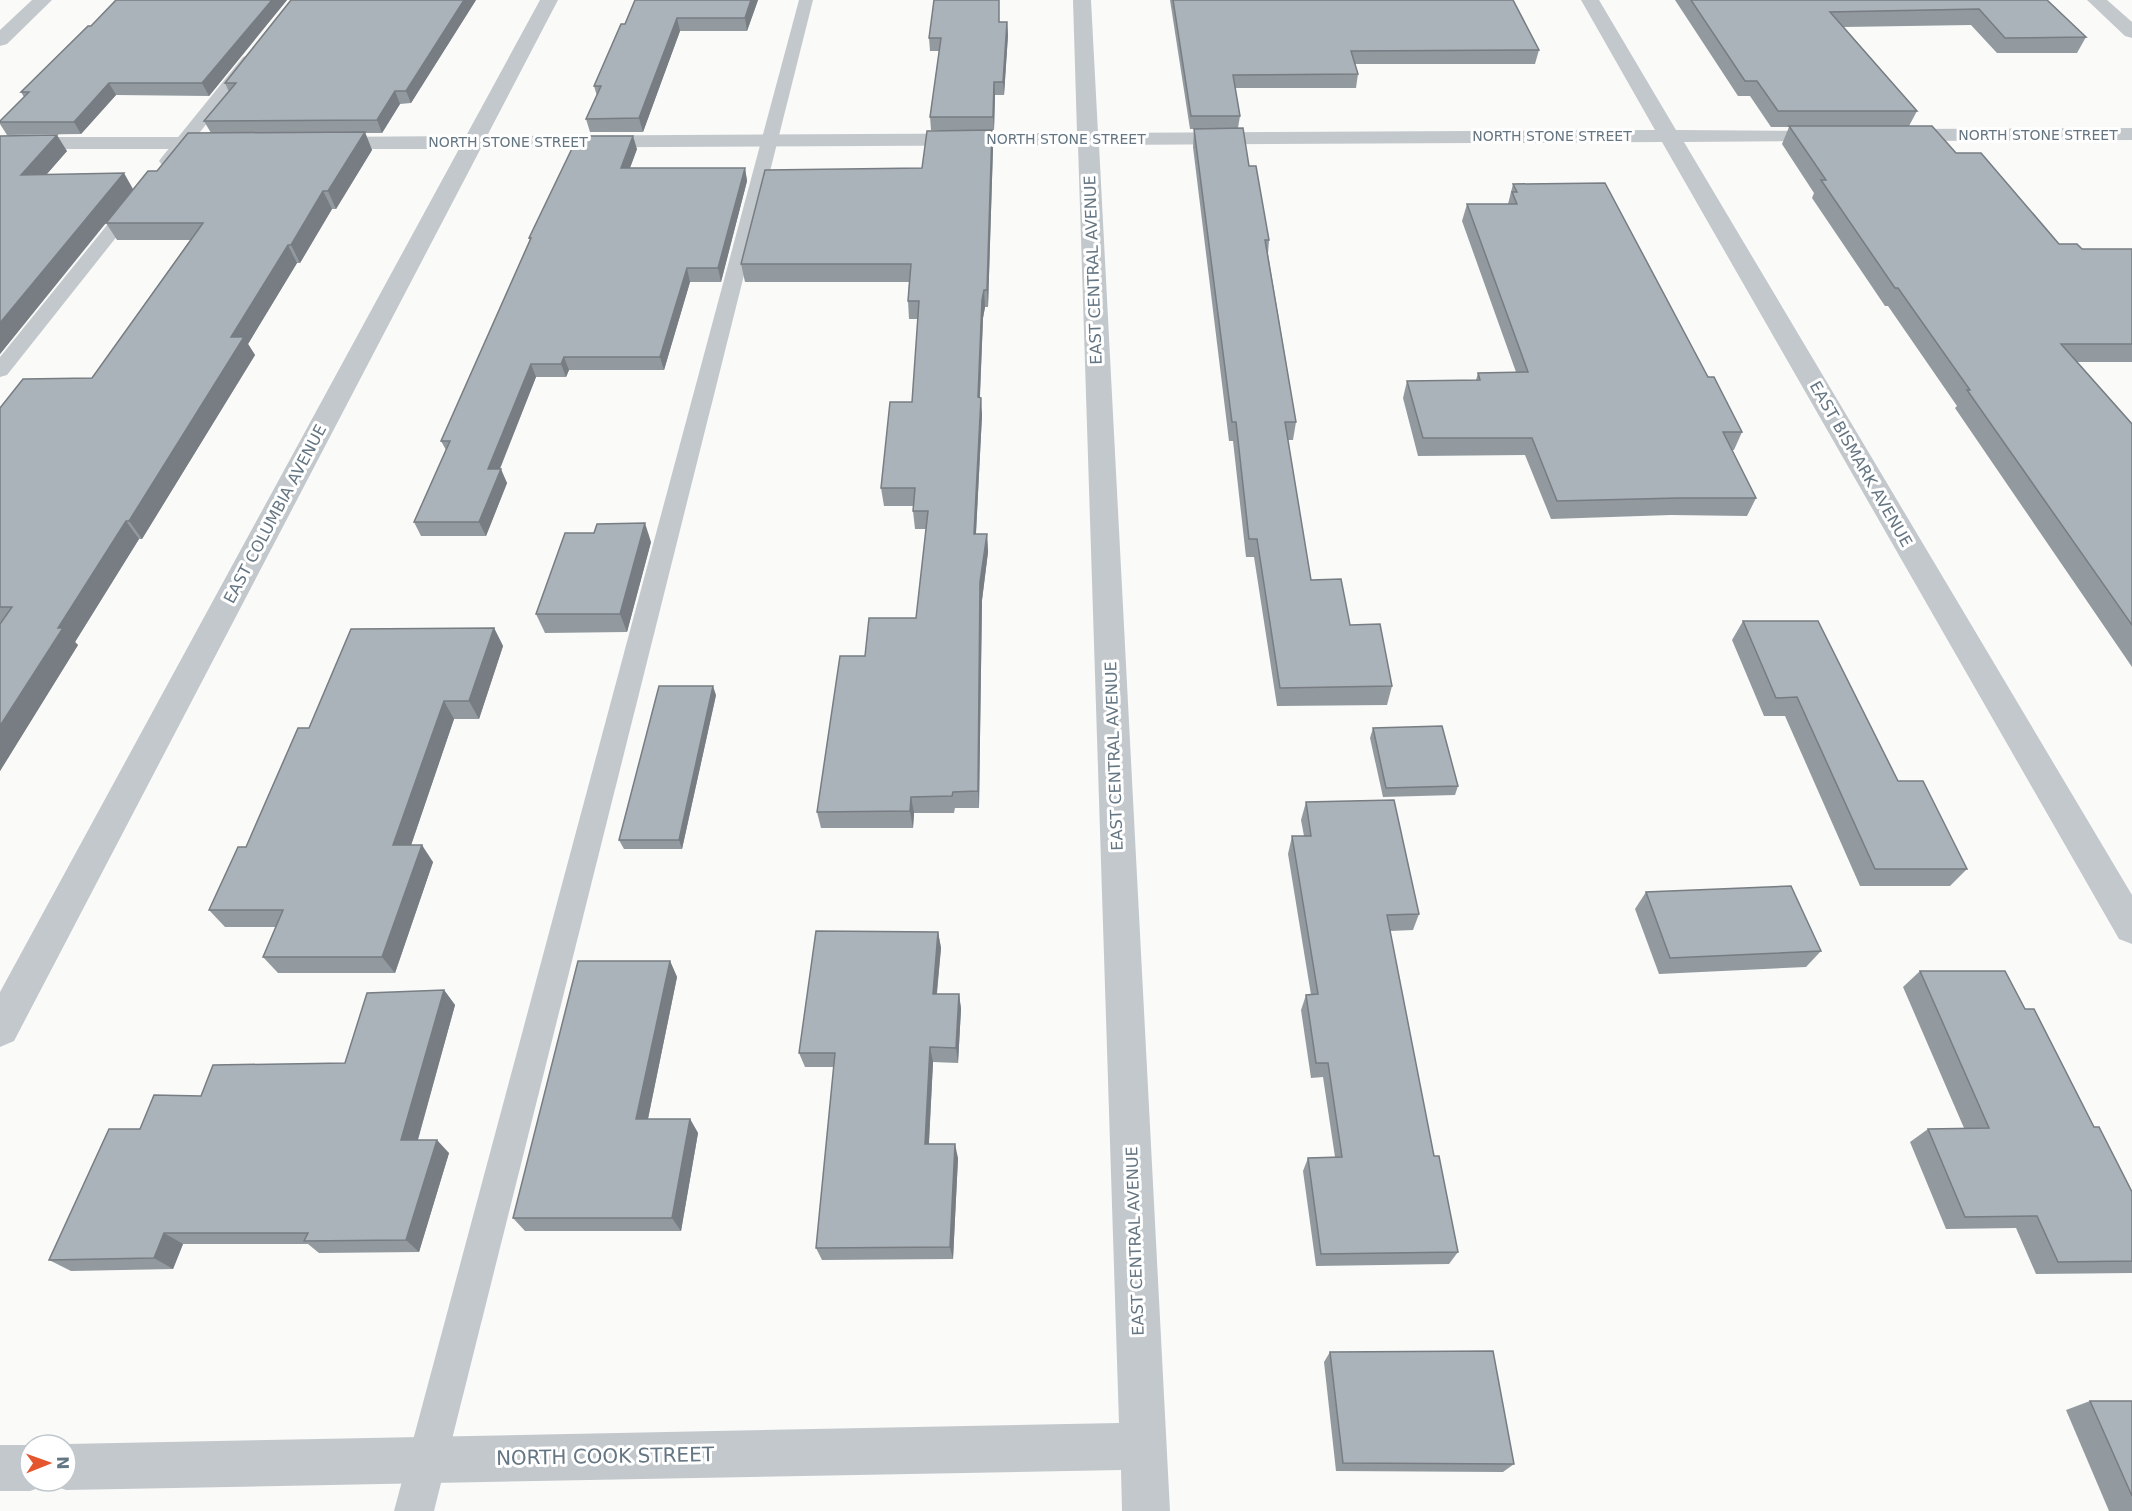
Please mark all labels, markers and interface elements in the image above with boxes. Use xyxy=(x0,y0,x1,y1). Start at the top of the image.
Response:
street label: NORTH STONE STREET xyxy=(1958,127,2118,143)
street label: NORTH STONE STREET xyxy=(1472,128,1632,144)
street label: NORTH STONE STREET xyxy=(986,131,1146,147)
street label: NORTH STONE STREET xyxy=(428,134,588,150)
street label: EAST CENTRAL AVENUE xyxy=(1080,175,1106,365)
street label: EAST BISMARK AVENUE xyxy=(1806,378,1916,550)
street label: EAST COLUMBIA AVENUE xyxy=(220,421,330,607)
street label: EAST CENTRAL AVENUE xyxy=(1101,661,1127,851)
street label: EAST CENTRAL AVENUE xyxy=(1122,1146,1148,1336)
north arrow xyxy=(18,1433,78,1493)
street label: NORTH COOK STREET xyxy=(496,1442,715,1470)
text: N xyxy=(53,1456,72,1470)

